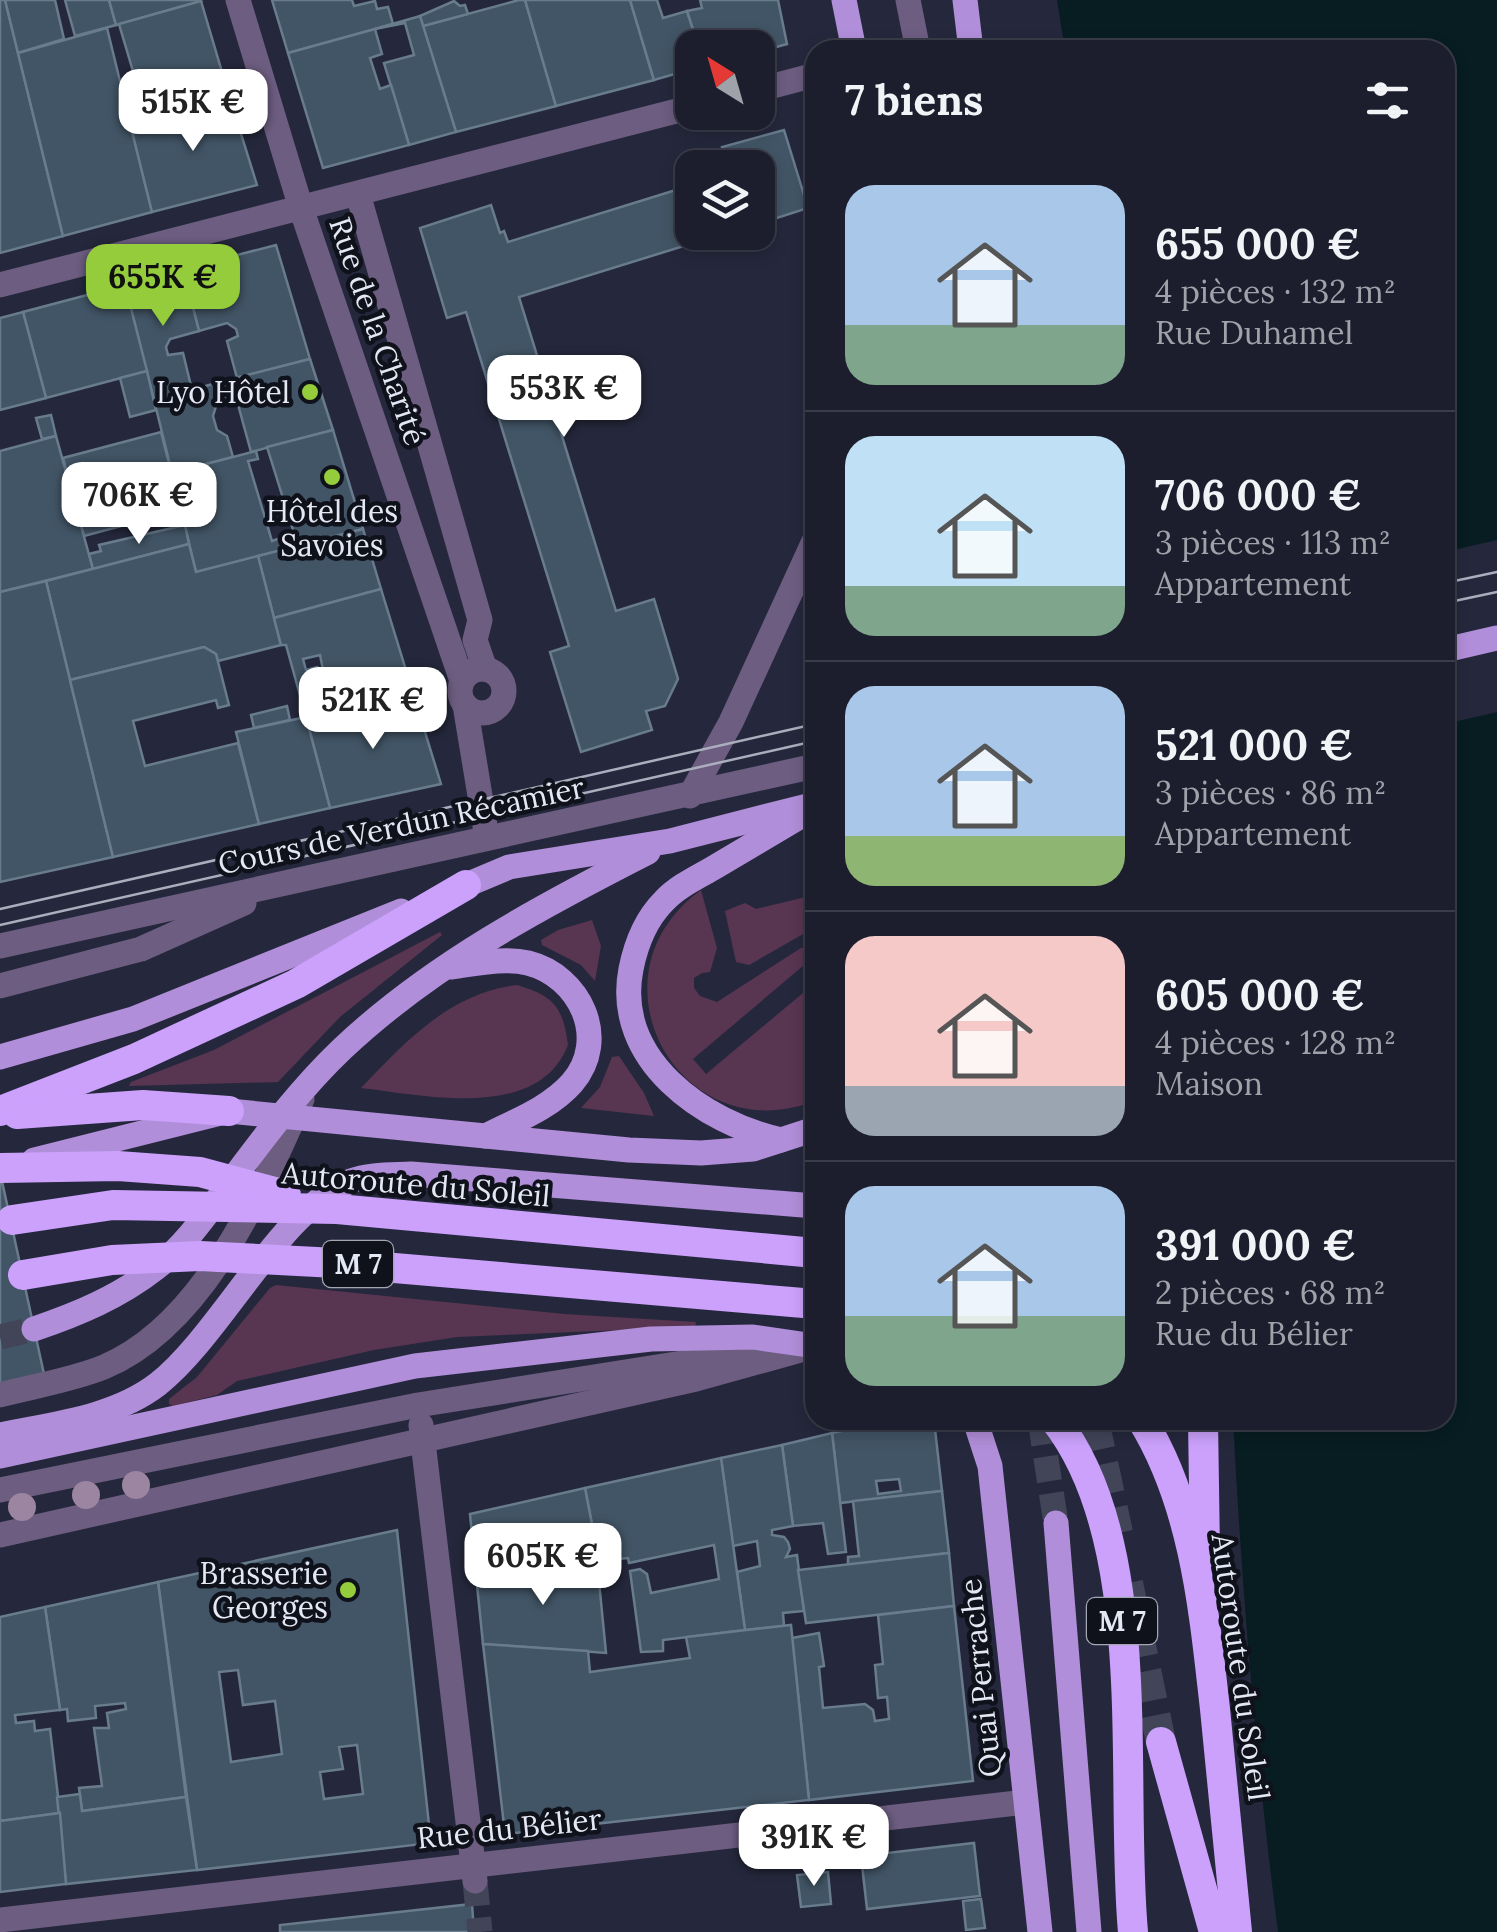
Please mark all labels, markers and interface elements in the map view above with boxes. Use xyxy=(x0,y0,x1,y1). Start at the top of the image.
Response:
north arrow xyxy=(675,30,775,130)
map controls xyxy=(675,30,775,250)
pin: 515K € xyxy=(112,69,274,154)
text: 7 biens xyxy=(845,73,983,127)
icon: filters xyxy=(1360,73,1415,128)
text: 515K € xyxy=(141,81,245,122)
button: layers xyxy=(675,150,775,250)
street label: Rue de la Charité xyxy=(321,212,435,450)
text: 655 000 € xyxy=(1155,217,1361,271)
icon: home xyxy=(925,225,1045,345)
pin: 655K € xyxy=(82,244,244,329)
text: 655K € xyxy=(108,256,218,297)
text: 4 pièces · 132 m² xyxy=(1155,271,1396,312)
text: Rue Duhamel xyxy=(1155,312,1353,353)
pin: 553K € xyxy=(483,355,645,440)
text: 553K € xyxy=(509,367,619,408)
place label: Lyo Hôtel xyxy=(156,373,290,412)
marker: Lyo Hôtel xyxy=(299,381,321,403)
pin: 706K € xyxy=(58,462,220,547)
marker: Hôtel des Savoies xyxy=(321,466,343,488)
text: 706 000 € xyxy=(1155,468,1362,522)
text: 706K € xyxy=(84,474,194,515)
icon: home xyxy=(925,476,1045,596)
place label: Hôtel des Savoies xyxy=(266,492,398,564)
text: 3 pièces · 113 m² xyxy=(1155,522,1391,563)
text: Appartement xyxy=(1155,563,1351,604)
pin: 521K € xyxy=(292,667,454,752)
text: 521K € xyxy=(321,679,425,720)
text: 521 000 € xyxy=(1155,718,1353,772)
icon: home xyxy=(925,726,1045,846)
street label: Cours de Verdun Récamier xyxy=(214,768,588,882)
text: 3 pièces · 86 m² xyxy=(1155,772,1386,813)
text: Appartement xyxy=(1155,813,1351,854)
text: 605 000 € xyxy=(1155,968,1365,1022)
icon: home xyxy=(925,976,1045,1096)
text: 4 pièces · 128 m² xyxy=(1155,1022,1396,1063)
text: Maison xyxy=(1155,1063,1263,1104)
street label: Autoroute du Soleil xyxy=(279,1153,552,1215)
text: 391 000 € xyxy=(1155,1218,1356,1272)
icon: home xyxy=(925,1226,1045,1346)
road number: M 7 xyxy=(323,1241,393,1287)
text: 2 pièces · 68 m² xyxy=(1155,1272,1386,1313)
text: Rue du Bélier xyxy=(1155,1313,1353,1354)
pin: 605K € xyxy=(462,1523,624,1608)
street label: Autoroute du Soleil xyxy=(1203,1530,1279,1803)
text: 605K € xyxy=(486,1535,600,1576)
place label: Brasserie Georges xyxy=(200,1554,328,1627)
street label: Quai Perrache xyxy=(951,1577,1009,1779)
marker: Brasserie Georges xyxy=(337,1579,359,1601)
road number: M 7 xyxy=(1087,1598,1157,1644)
street label: Rue du Bélier xyxy=(415,1799,603,1857)
pin: 391K € xyxy=(733,1804,895,1889)
text: 391K € xyxy=(761,1816,867,1857)

